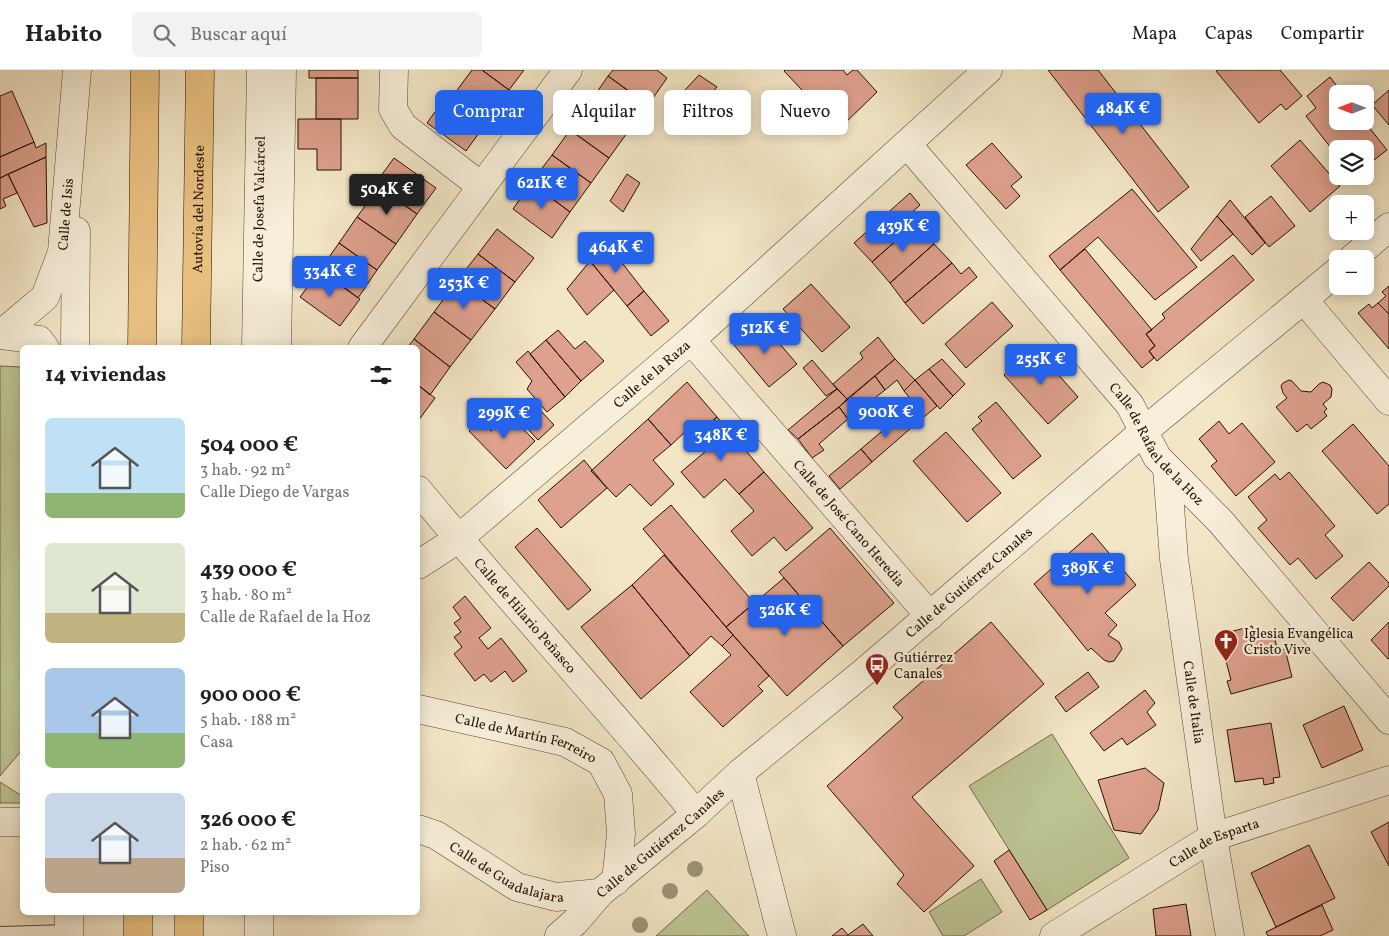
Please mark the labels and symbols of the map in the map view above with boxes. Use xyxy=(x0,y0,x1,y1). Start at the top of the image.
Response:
north arrow xyxy=(1329,85,1374,130)
pin: 484K € xyxy=(1082,92,1164,135)
street label: Calle de Josefa Valcárcel xyxy=(249,136,271,282)
street label: Autovía del Nordeste xyxy=(189,144,210,273)
pin: 621K € xyxy=(501,168,583,210)
pin: 504K € xyxy=(346,174,428,216)
street label: Calle de Isis xyxy=(54,177,79,251)
pin: 439K € xyxy=(862,210,944,253)
pin: 464K € xyxy=(575,232,657,274)
pin: 334K € xyxy=(289,256,371,298)
pin: 253K € xyxy=(423,268,505,310)
pin: 512K € xyxy=(724,312,806,355)
street label: Calle de la Raza xyxy=(610,337,695,413)
pin: 255K € xyxy=(1000,344,1082,386)
street label: Calle de Rafael de la Hoz xyxy=(1104,379,1208,510)
pin: 900K € xyxy=(845,396,927,439)
pin: 299K € xyxy=(463,398,545,440)
pin: 348K € xyxy=(680,420,762,462)
street label: Calle de José Cano Heredia xyxy=(788,456,909,592)
street label: Calle de Gutiérrez Canales xyxy=(902,523,1037,643)
pin: 389K € xyxy=(1047,552,1129,595)
street label: Calle de Hilario Peñasco xyxy=(469,555,580,678)
pin: 326K € xyxy=(744,594,826,637)
place label: Iglesia Evangélica Cristo Vive xyxy=(1244,625,1353,660)
church icon: Iglesia Evangélica Cristo Vive xyxy=(1213,628,1239,662)
place label: Gutiérrez Canales xyxy=(894,649,953,684)
bus stop icon: Gutiérrez Canales xyxy=(864,652,890,686)
street label: Calle de Italia xyxy=(1177,660,1208,745)
street label: Calle de Martín Ferreiro xyxy=(453,710,599,769)
street label: Calle de Gutiérrez Canales xyxy=(593,784,729,903)
street label: Calle de Esparta xyxy=(1166,815,1262,873)
street label: Calle de Guadalajara xyxy=(445,838,565,908)

